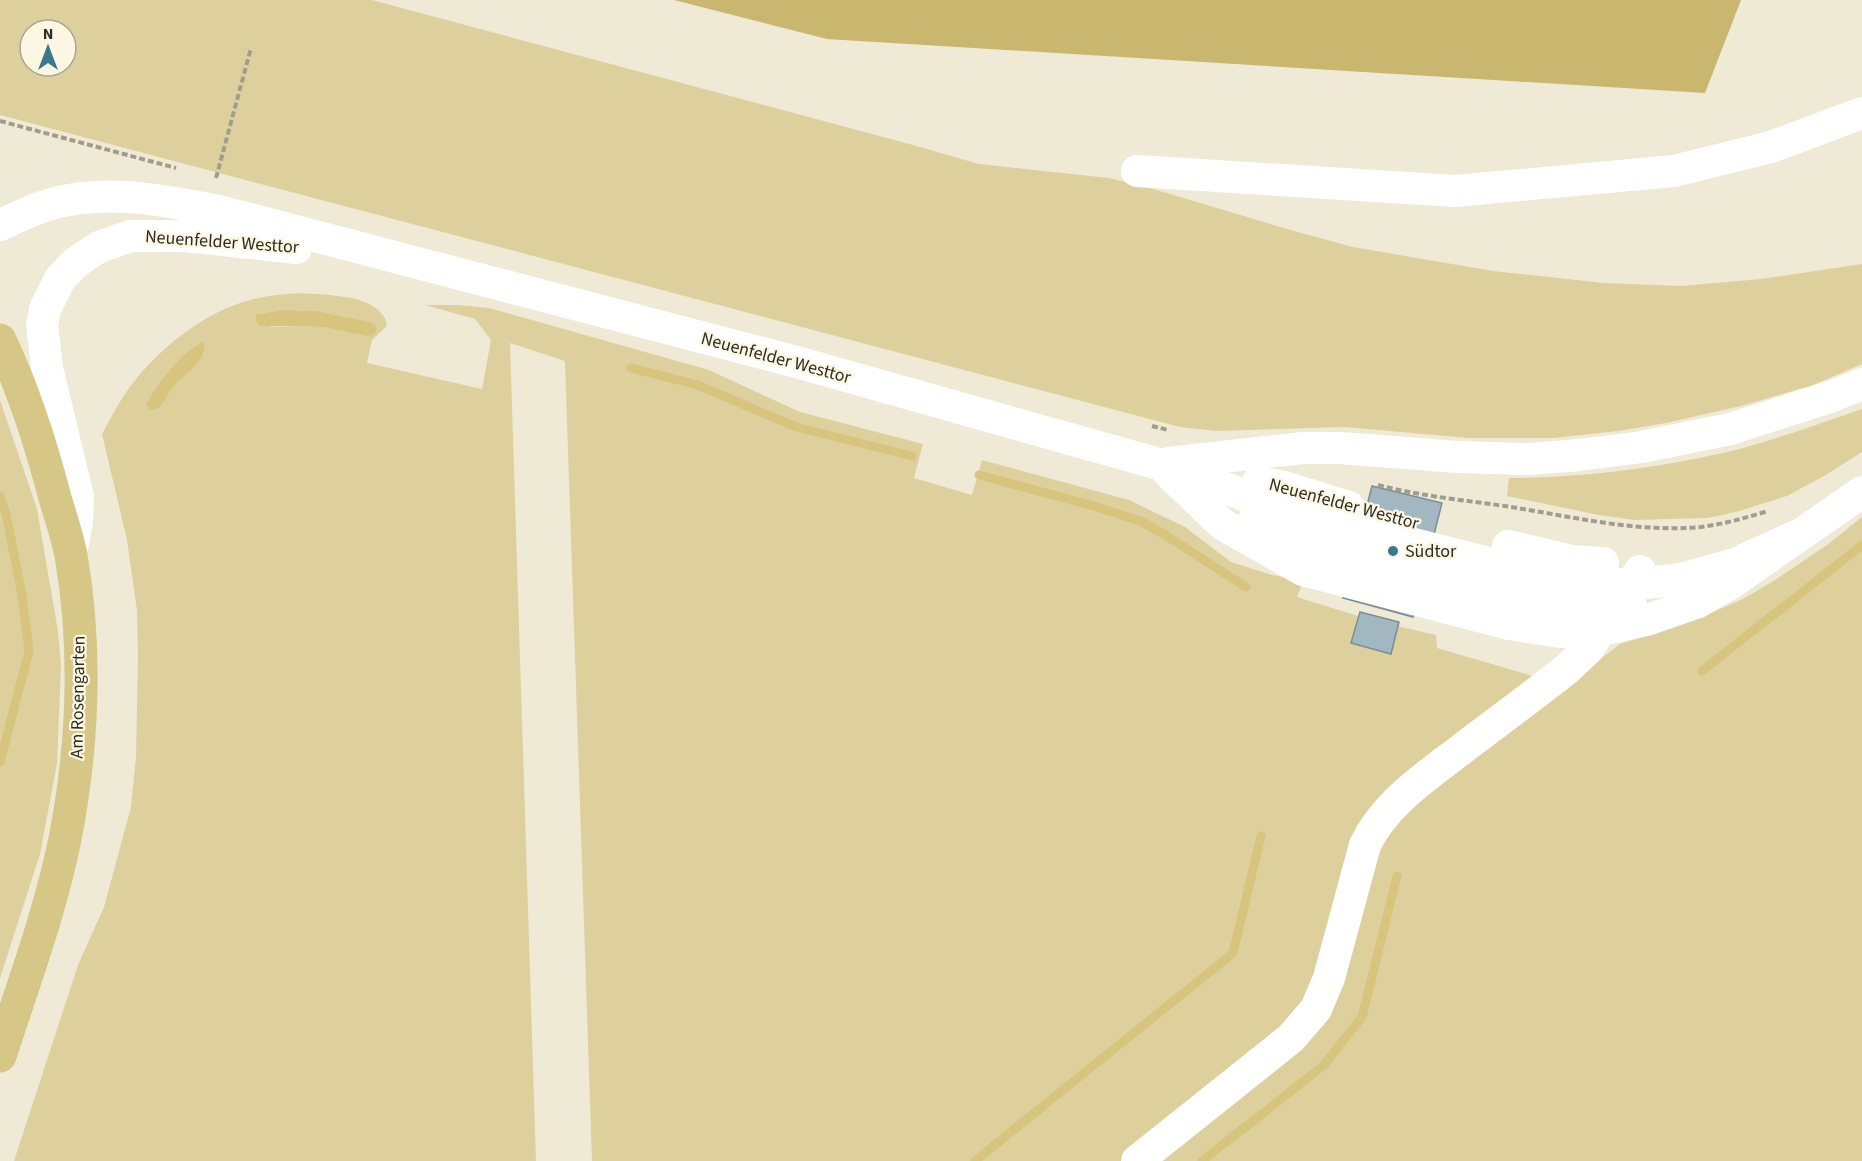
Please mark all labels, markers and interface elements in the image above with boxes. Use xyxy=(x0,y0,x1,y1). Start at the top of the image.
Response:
north arrow xyxy=(18,18,78,78)
text: N xyxy=(43,23,53,45)
street label: Neuenfelder Westtor xyxy=(144,224,301,260)
street label: Neuenfelder Westtor xyxy=(698,326,854,390)
street label: Neuenfelder Westtor xyxy=(1266,472,1422,536)
place label: Südtor xyxy=(1405,539,1457,564)
marker: Südtor xyxy=(1386,544,1400,558)
street label: Am Rosengarten xyxy=(64,635,92,759)

